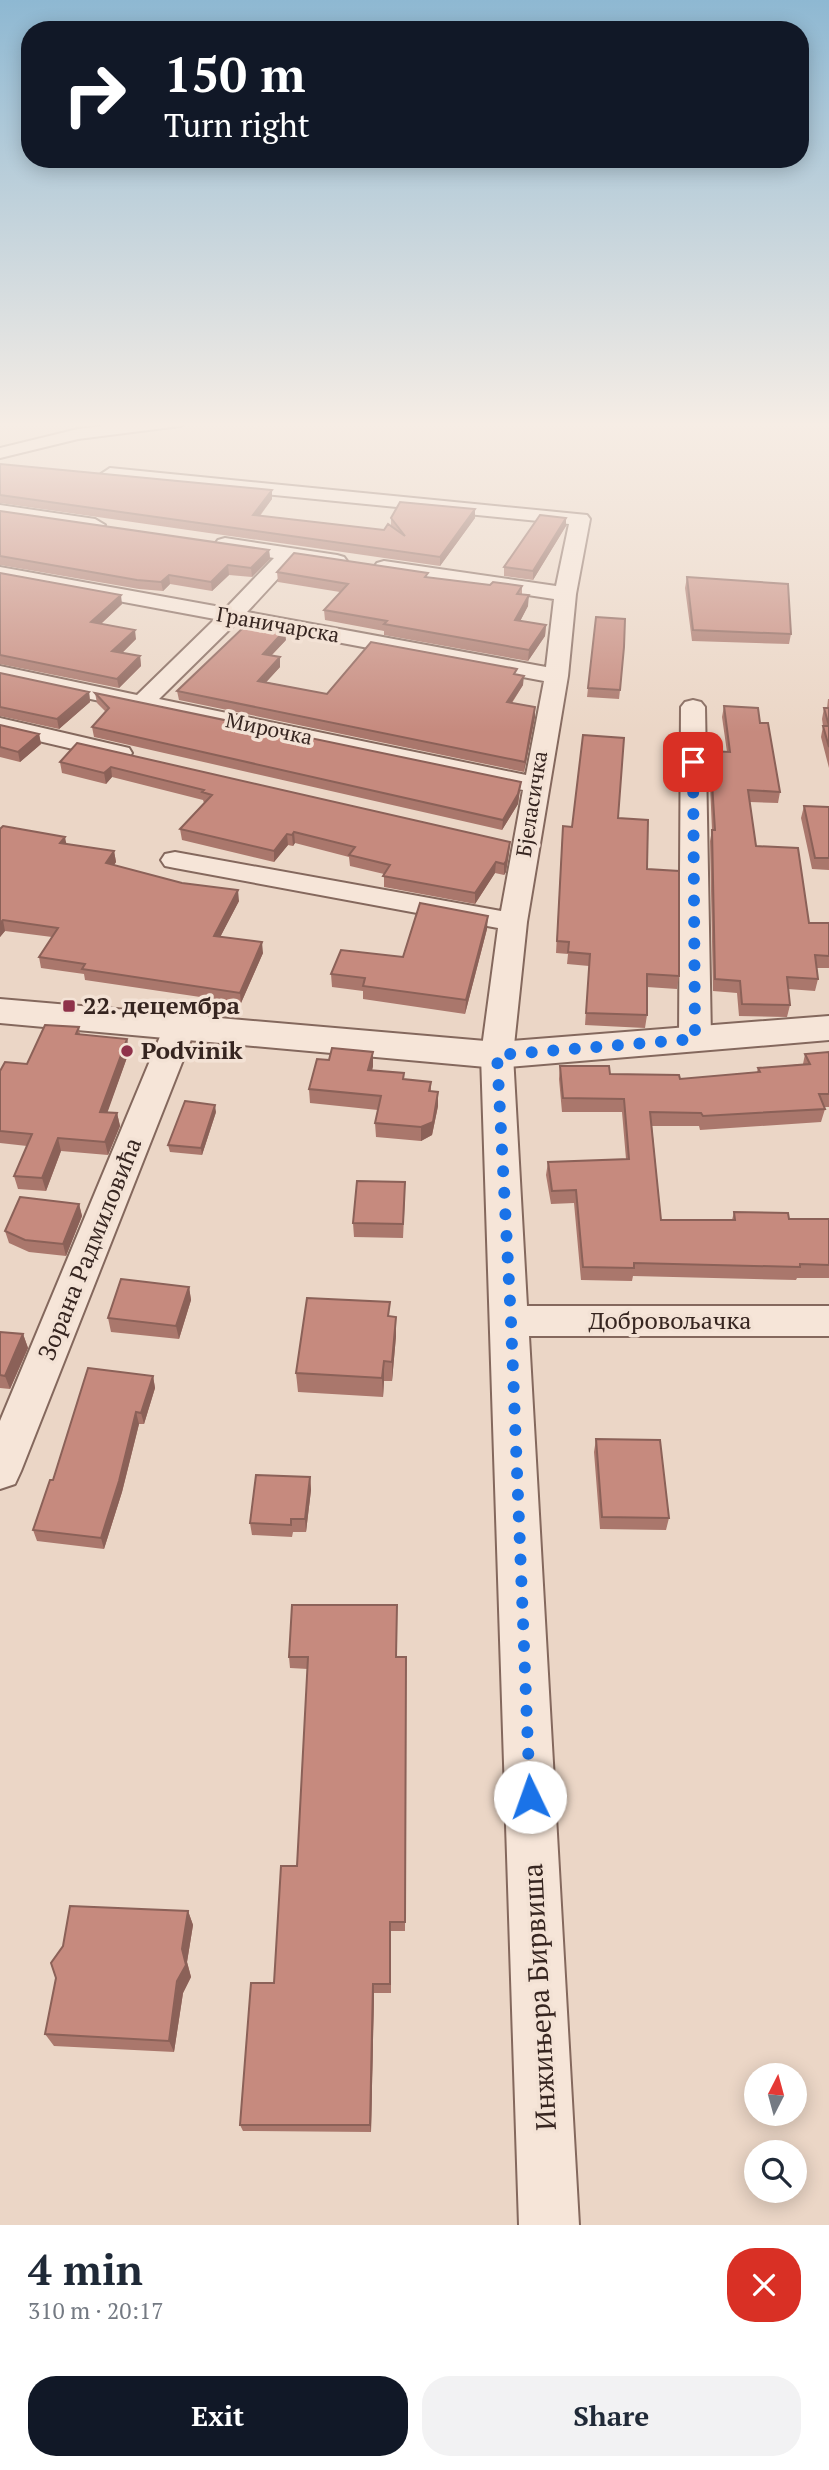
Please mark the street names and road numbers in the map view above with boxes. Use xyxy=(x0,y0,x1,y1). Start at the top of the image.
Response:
street label: Граничарска xyxy=(215,599,342,649)
street label: Мирочка xyxy=(223,705,315,751)
street label: Бјеласичка xyxy=(509,748,553,859)
street label: Зорана Радмиловића xyxy=(30,1133,148,1365)
street label: Добровољачка xyxy=(589,1304,751,1336)
street label: Инжињера Бирвиша xyxy=(513,1862,564,2132)

